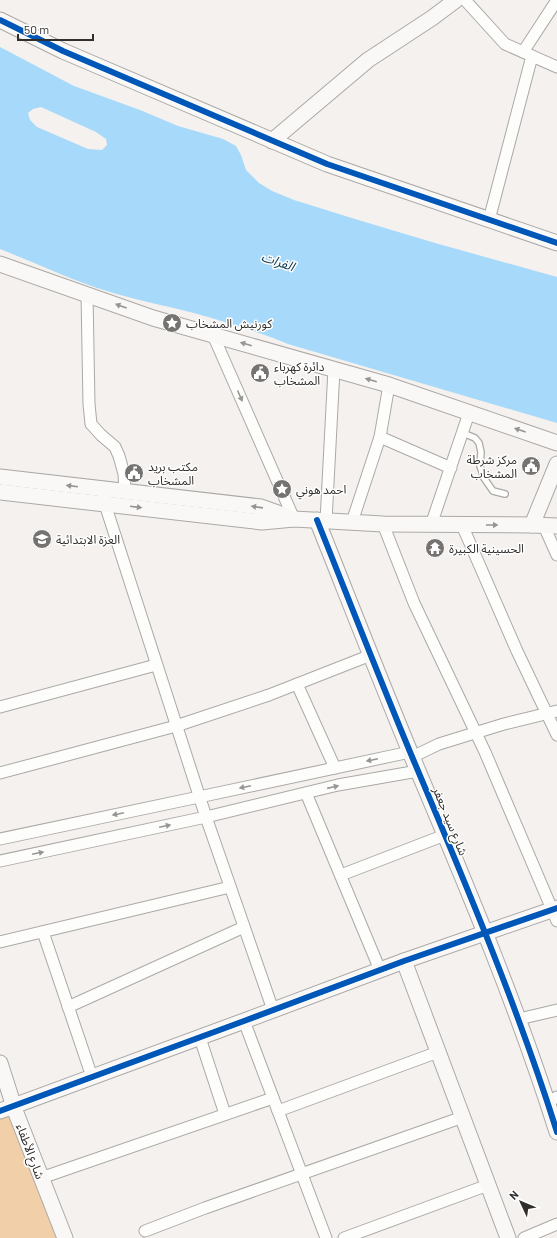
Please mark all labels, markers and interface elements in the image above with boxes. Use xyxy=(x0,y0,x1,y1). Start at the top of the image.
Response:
scale bar xyxy=(18,16,93,42)
text: 50 m xyxy=(24,22,49,36)
water label: الفرات xyxy=(259,248,298,276)
one-way arrow xyxy=(115,303,127,309)
place icon: كورنيش المشخاب xyxy=(161,312,183,334)
place label: كورنيش المشخاب xyxy=(186,316,273,331)
one-way arrow xyxy=(239,341,251,347)
place label: دائرة كهرباء المشخاب xyxy=(274,359,325,388)
public building icon: دائرة كهرباء المشخاب xyxy=(249,362,271,384)
one-way arrow xyxy=(364,377,376,383)
one-way arrow xyxy=(237,391,243,402)
one-way arrow xyxy=(514,427,526,433)
place label: مركز شرطة المشخاب xyxy=(467,452,517,481)
public building icon: مركز شرطة المشخاب xyxy=(520,455,542,477)
place label: مكتب بريد المشخاب xyxy=(148,459,198,488)
public building icon: مكتب بريد المشخاب xyxy=(123,462,145,484)
place icon: احمد هوني xyxy=(271,478,293,500)
place label: احمد هوني xyxy=(296,482,346,500)
one-way arrow xyxy=(66,483,78,489)
one-way arrow xyxy=(130,504,142,510)
one-way arrow xyxy=(251,504,263,510)
one-way arrow xyxy=(486,522,499,528)
school or university icon: العزة الابتدائية xyxy=(31,528,53,550)
place label: العزة الابتدائية xyxy=(56,532,120,547)
temple icon: الحسينية الكبيرة xyxy=(424,537,446,559)
place label: الحسينية الكبيرة xyxy=(449,541,524,556)
one-way arrow xyxy=(366,757,378,763)
one-way arrow xyxy=(327,783,339,789)
street label: شارع سيد جعفر xyxy=(428,784,471,858)
one-way arrow xyxy=(239,785,251,791)
one-way arrow xyxy=(112,812,124,818)
one-way arrow xyxy=(159,822,172,828)
one-way arrow xyxy=(32,849,44,855)
street label: شارع الأطفاء xyxy=(11,1121,48,1182)
north arrow xyxy=(501,1182,541,1222)
text: N xyxy=(506,1188,521,1202)

